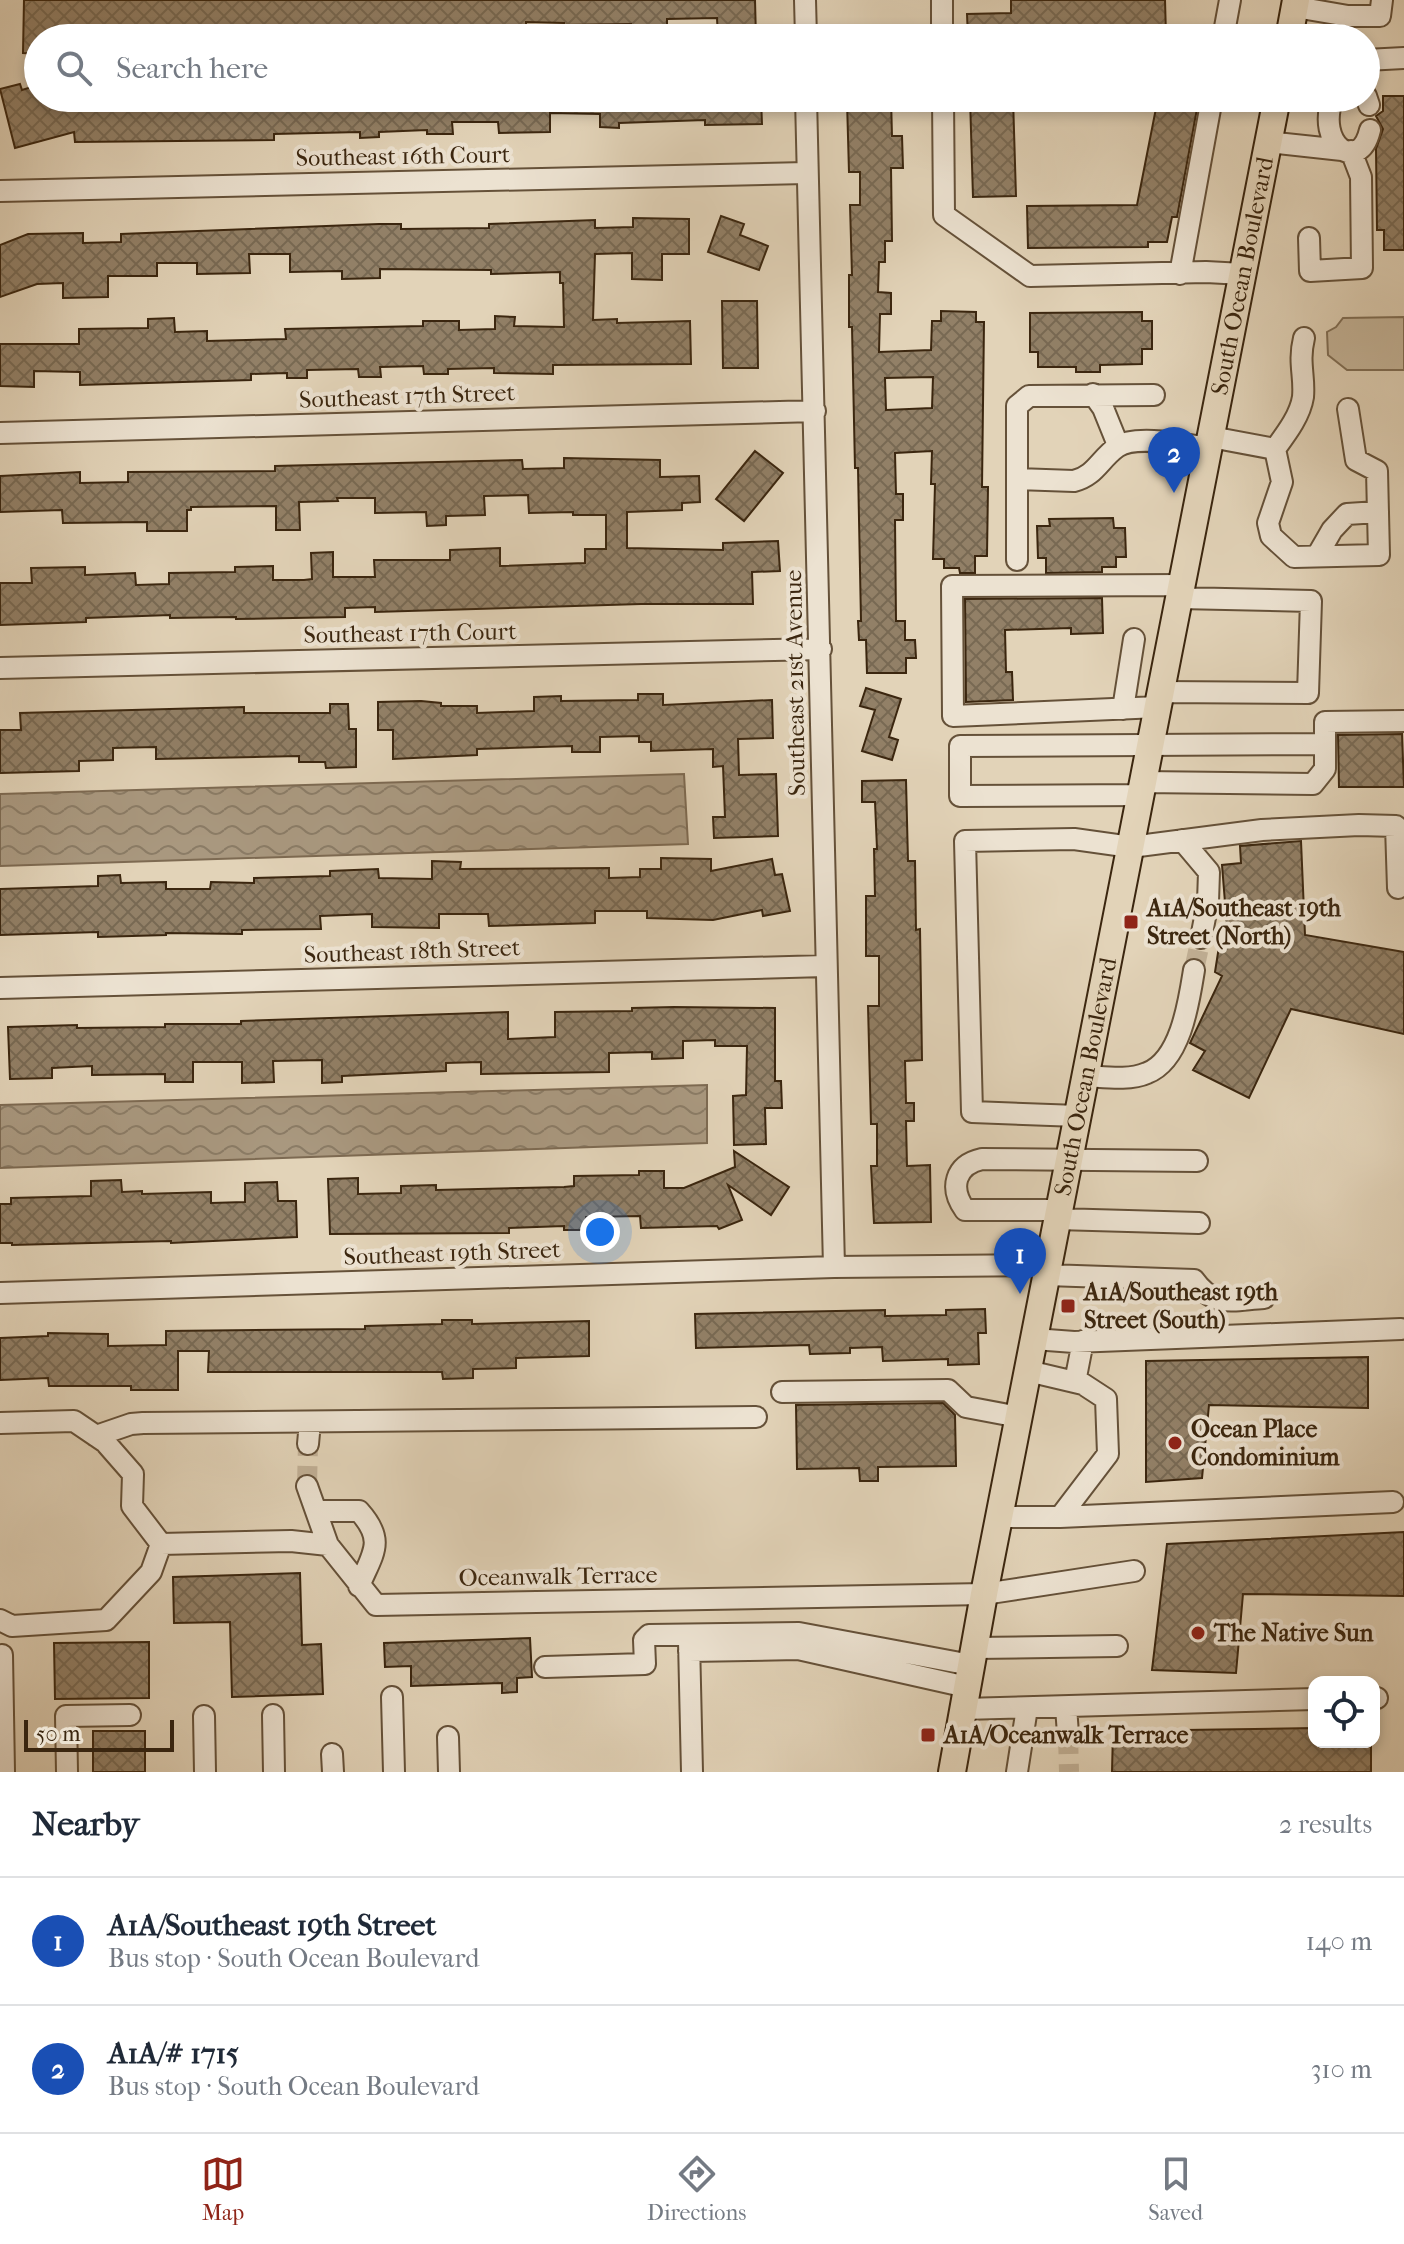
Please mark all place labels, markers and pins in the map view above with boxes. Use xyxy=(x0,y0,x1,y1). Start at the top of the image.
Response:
pin: 2 xyxy=(1148,427,1200,493)
place label: A1A/Southeast 19th Street (North) xyxy=(1145,894,1342,950)
marker: A1A/Southeast 19th Street (North) xyxy=(1122,913,1140,931)
pin: 1 xyxy=(994,1228,1046,1294)
place label: A1A/Southeast 19th Street (South) xyxy=(1082,1278,1279,1334)
marker: A1A/Southeast 19th Street (South) xyxy=(1059,1297,1077,1315)
place label: Ocean Place Condominium xyxy=(1191,1415,1341,1471)
marker: Ocean Place Condominium xyxy=(1166,1434,1184,1452)
place label: The Native Sun xyxy=(1213,1619,1375,1647)
marker: The Native Sun xyxy=(1189,1624,1207,1642)
place label: A1A/Oceanwalk Terrace xyxy=(942,1721,1189,1749)
marker: A1A/Oceanwalk Terrace xyxy=(919,1726,937,1744)

